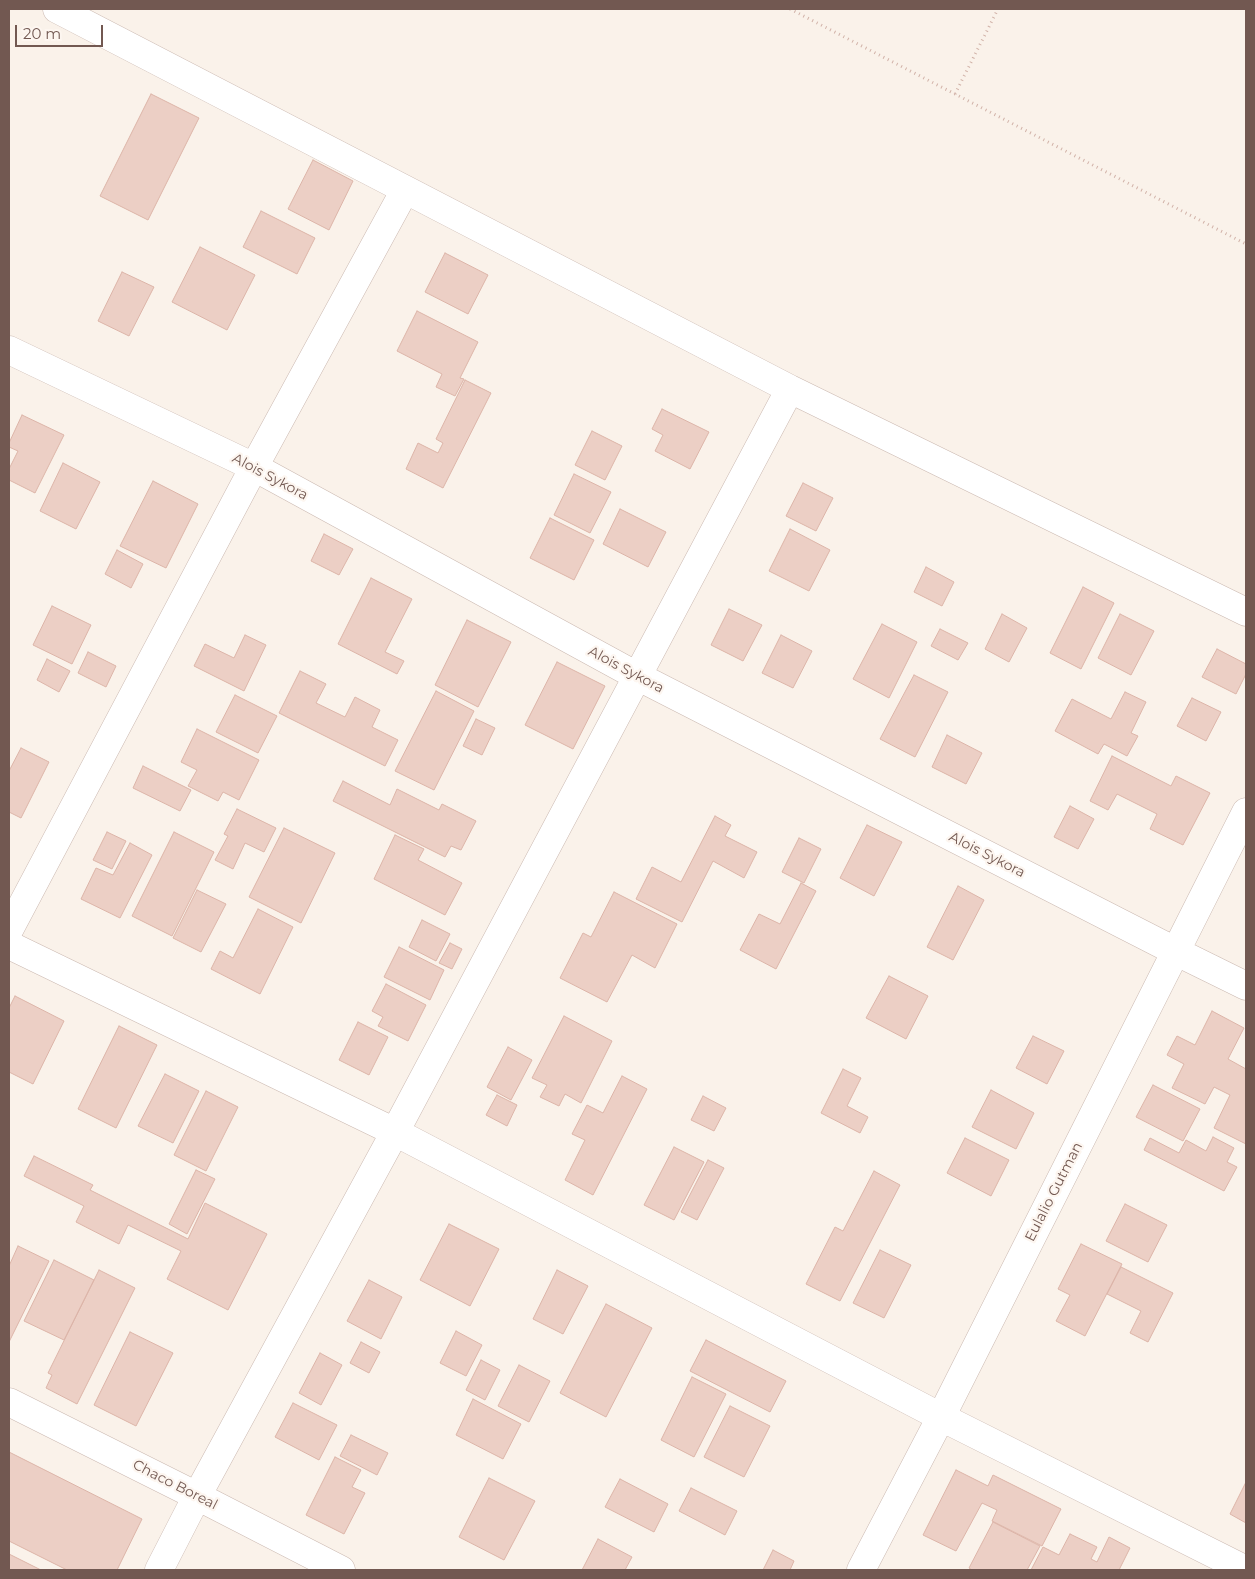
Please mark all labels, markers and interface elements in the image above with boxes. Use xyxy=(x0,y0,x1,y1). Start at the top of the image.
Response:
scale bar xyxy=(18,15,105,47)
text: 20 m xyxy=(23,24,61,43)
street label: Alois Sykora xyxy=(229,450,311,504)
street label: Alois Sykora xyxy=(585,643,667,697)
street label: Alois Sykora xyxy=(946,829,1028,881)
street label: Eulalio Gutman xyxy=(1022,1140,1086,1244)
street label: Chaco Boreal xyxy=(130,1456,220,1514)

